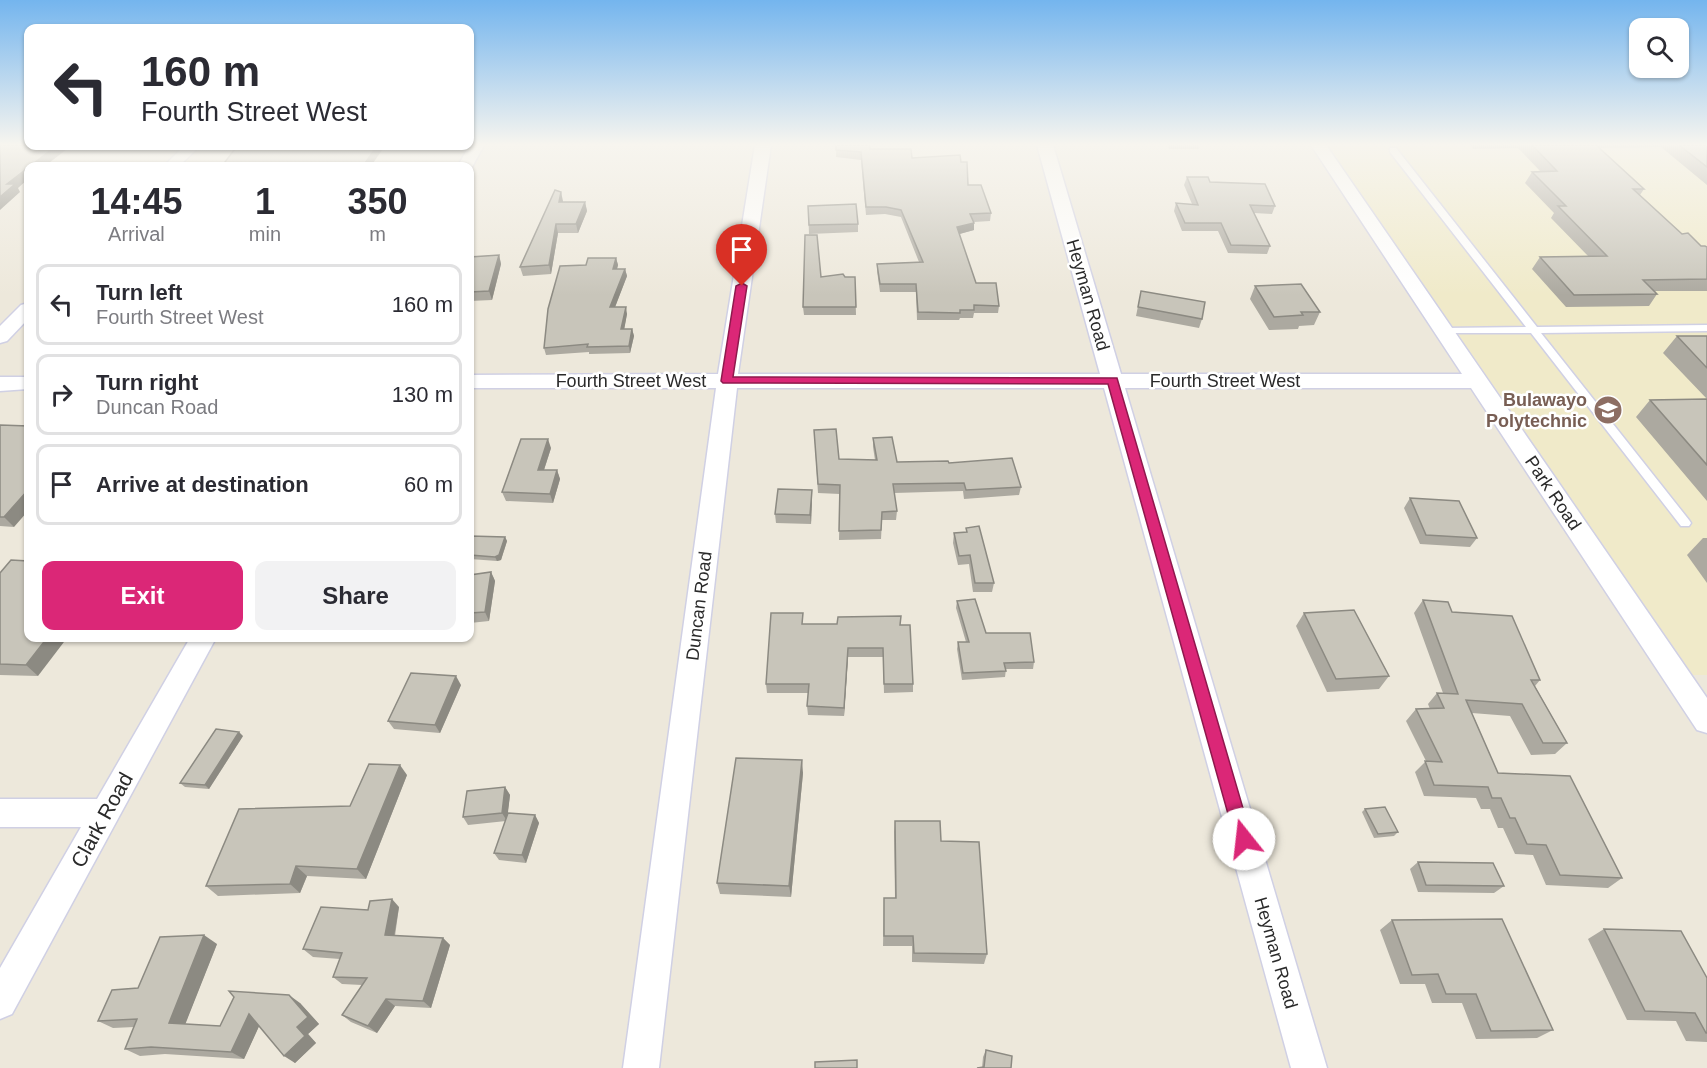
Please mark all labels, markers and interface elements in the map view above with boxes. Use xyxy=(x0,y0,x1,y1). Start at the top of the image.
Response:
map controls xyxy=(1629,18,1689,78)
button: search xyxy=(1629,18,1689,78)
icon: left xyxy=(42,48,120,126)
text: 160 m xyxy=(141,48,260,95)
text: Fourth Street West xyxy=(141,97,367,127)
text: 14:45 xyxy=(90,181,182,222)
text: 1 xyxy=(255,181,275,222)
text: 350 xyxy=(347,181,408,222)
text: Arrival xyxy=(108,223,165,245)
text: min xyxy=(249,223,281,245)
text: m xyxy=(369,223,386,245)
pin xyxy=(716,224,767,286)
icon: arrive xyxy=(725,233,758,266)
street label: Heyman Road xyxy=(1063,237,1113,353)
text: Turn left xyxy=(96,280,182,305)
icon: left xyxy=(45,288,78,321)
text: 160 m xyxy=(392,292,453,317)
text: Fourth Street West xyxy=(96,306,263,328)
text: Turn right xyxy=(96,370,198,395)
street label: Fourth Street West xyxy=(556,371,706,391)
street label: Fourth Street West xyxy=(1150,371,1300,391)
icon: right xyxy=(45,378,78,411)
text: 130 m xyxy=(392,382,453,407)
place label: Bulawayo Polytechnic xyxy=(1486,390,1587,431)
school or university icon: Bulawayo Polytechnic xyxy=(1592,394,1624,426)
text: Duncan Road xyxy=(96,396,218,418)
street label: Park Road xyxy=(1521,452,1585,534)
icon: arrive xyxy=(45,468,78,501)
text: Arrive at destination xyxy=(96,472,309,497)
text: 60 m xyxy=(404,472,453,497)
street label: Duncan Road xyxy=(682,550,716,662)
button: Exit xyxy=(42,561,243,630)
button: Share xyxy=(255,561,456,630)
street label: Clark Road xyxy=(66,768,137,871)
position arrow xyxy=(1212,807,1276,871)
street label: Heyman Road xyxy=(1251,895,1301,1011)

